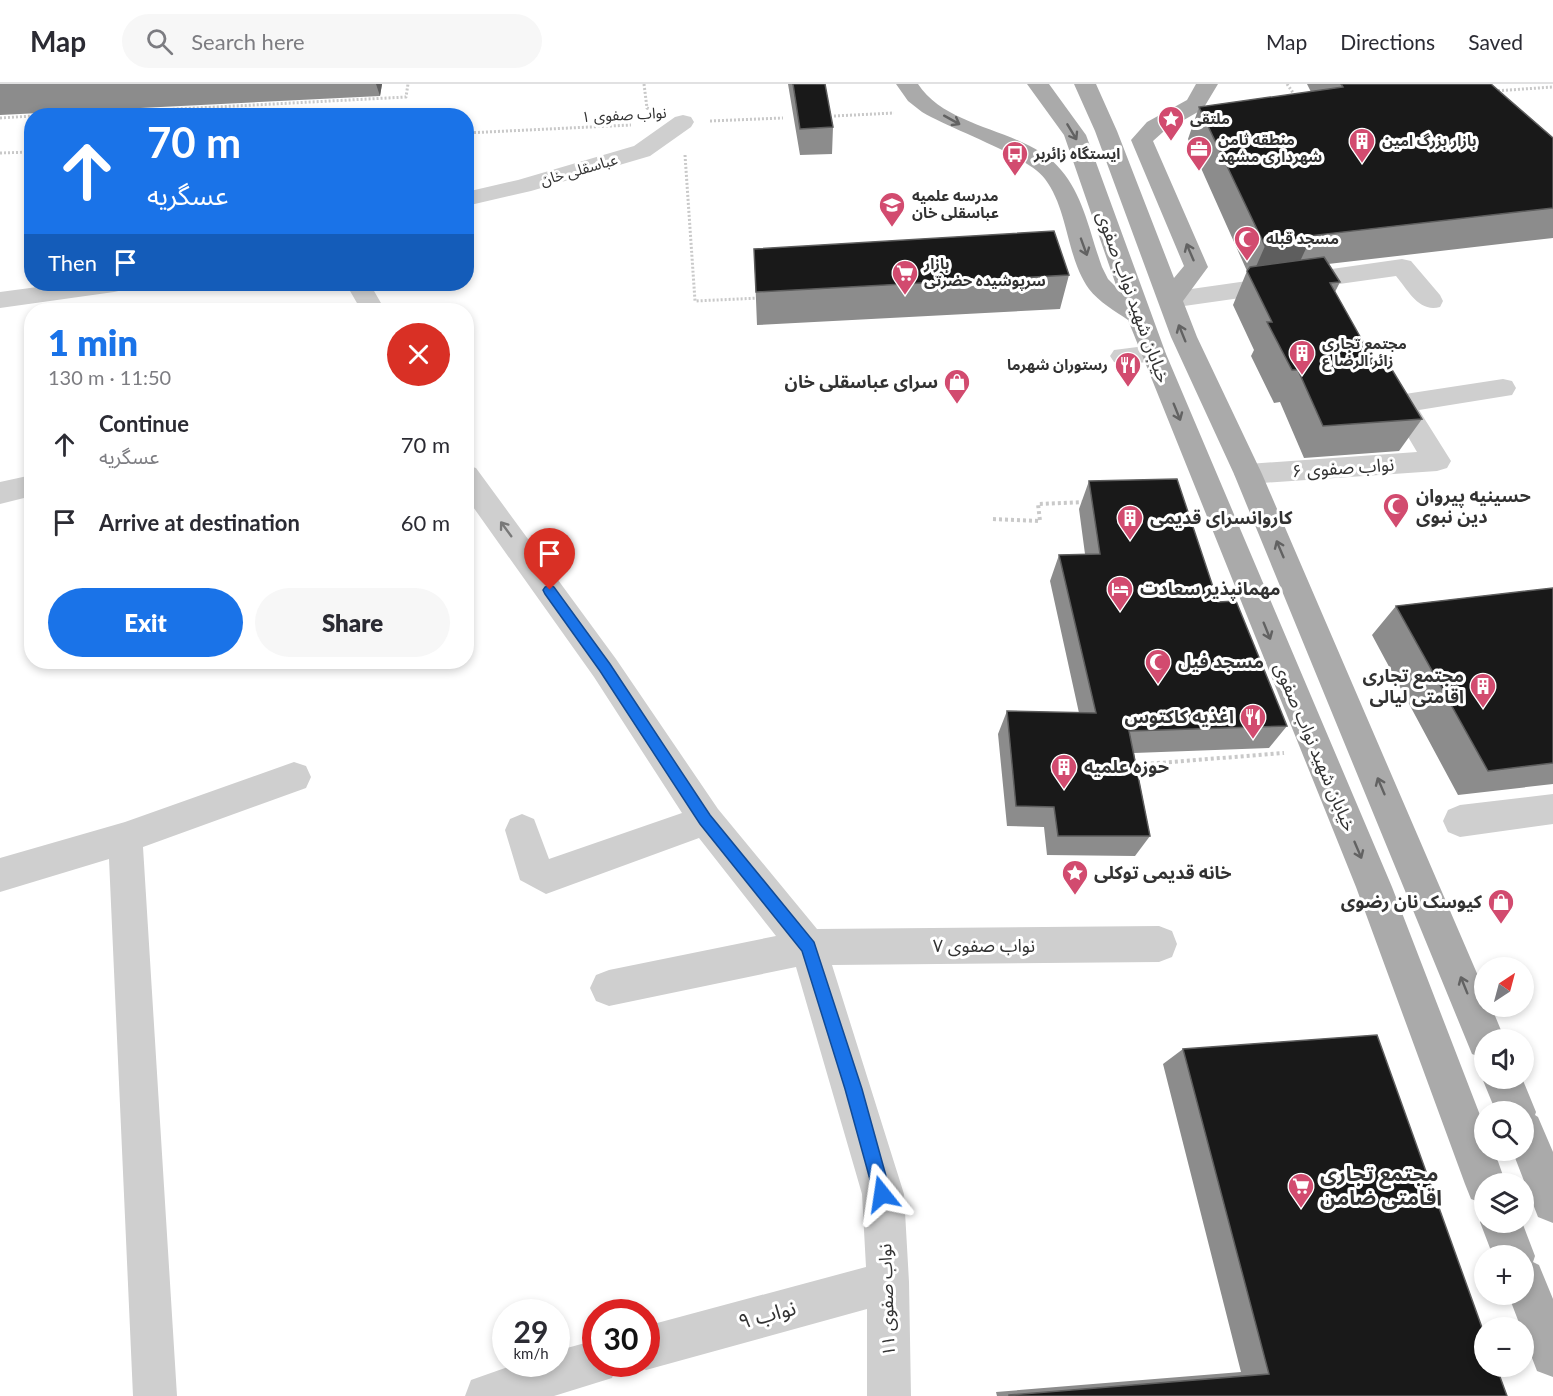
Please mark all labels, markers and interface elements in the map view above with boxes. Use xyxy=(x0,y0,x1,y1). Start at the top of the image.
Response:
search box xyxy=(122,14,542,68)
text: Map xyxy=(30,24,86,58)
icon: search xyxy=(143,25,176,58)
text: Search here xyxy=(191,28,305,55)
text: Map xyxy=(1266,29,1307,54)
text: Directions xyxy=(1340,29,1435,54)
text: Saved xyxy=(1468,29,1523,54)
street label: نواب صفوی ۱ xyxy=(581,103,667,126)
place icon: ملتقى xyxy=(1156,104,1186,142)
place label: ملتقى xyxy=(1190,109,1230,128)
one-way arrow xyxy=(943,114,960,126)
text: 70 m xyxy=(147,117,241,167)
one-way arrow xyxy=(1066,123,1078,140)
building icon: بازار بزرگ امین xyxy=(1347,126,1377,164)
place label: منطقه ثامن شهرداری مشهد xyxy=(1218,130,1322,166)
place label: بازار بزرگ امین xyxy=(1382,131,1477,150)
icon: ahead xyxy=(48,132,126,210)
office icon: منطقه ثامن شهرداری مشهد xyxy=(1184,134,1214,172)
bus stop icon: ایستگاه زائربر xyxy=(1000,139,1030,177)
place label: ایستگاه زائربر xyxy=(1033,144,1120,163)
street label: عباسقلی خان xyxy=(538,149,620,190)
text: عسگریه xyxy=(147,178,228,211)
place label: مدرسه علمیه عباسقلی خان xyxy=(912,186,999,222)
school or university icon: مدرسه علمیه عباسقلی خان xyxy=(877,190,907,228)
street label: خیابان شهید نواب صفوی xyxy=(1092,208,1175,386)
mosque icon: مسجد قبله xyxy=(1232,224,1262,262)
place label: مسجد قبله xyxy=(1266,229,1339,247)
one-way arrow xyxy=(1079,237,1090,256)
one-way arrow xyxy=(1183,243,1195,261)
icon: arrive xyxy=(109,246,142,279)
text: Then xyxy=(48,249,97,276)
place label: بازار سرپوشیده حضرتی xyxy=(923,254,1046,291)
supermarket icon: بازار سرپوشیده حضرتی xyxy=(890,258,920,296)
text: 1 min xyxy=(48,320,138,364)
button: close xyxy=(387,323,450,386)
one-way arrow xyxy=(1176,324,1187,342)
place label: مجتمع تجاری زائر الرضا ع xyxy=(1322,334,1407,372)
building icon: مجتمع تجاری زائر الرضا ع xyxy=(1287,338,1317,376)
restaurant icon: رستوران شهرما xyxy=(1113,350,1143,388)
place label: رستوران شهرما xyxy=(1007,355,1108,374)
text: 130 m · 11:50 xyxy=(48,365,171,389)
shop icon: سرای عباسقلی خان xyxy=(942,367,972,405)
place label: سرای عباسقلی خان xyxy=(785,370,938,393)
one-way arrow xyxy=(1172,403,1183,421)
text: Continue xyxy=(99,410,189,437)
icon: ahead xyxy=(48,428,81,461)
text: 70 m xyxy=(401,431,450,458)
text: عسگریه xyxy=(99,444,159,468)
street label: نواب صفوی ۶ xyxy=(1291,452,1395,483)
place label: حسینیه پیروان دین نبوی xyxy=(1416,484,1531,527)
mosque icon: حسینیه پیروان دین نبوی xyxy=(1381,491,1411,529)
building icon: کاروانسرای قدیمی xyxy=(1115,503,1145,541)
icon: arrive xyxy=(48,506,81,539)
place label: کاروانسرای قدیمی xyxy=(1150,506,1293,529)
text: Arrive at destination xyxy=(99,509,300,536)
text: 60 m xyxy=(401,509,450,536)
one-way arrow xyxy=(500,522,512,538)
pin xyxy=(524,528,575,590)
icon: arrive xyxy=(533,537,566,570)
one-way arrow xyxy=(1274,540,1285,558)
hotel icon: مهمانپذیر سعادت xyxy=(1105,574,1135,612)
place label: مهمانپذیر سعادت xyxy=(1140,577,1281,601)
button: Exit xyxy=(48,588,243,657)
button: Share xyxy=(255,588,450,657)
one-way arrow xyxy=(1262,622,1273,640)
mosque icon: مسجد فیل xyxy=(1143,647,1173,685)
place label: مسجد فیل xyxy=(1178,650,1264,672)
street label: خیابان شهید نواب صفوی xyxy=(1269,659,1361,835)
place label: مجتمع تجاری اقامتی لیالی xyxy=(1362,664,1464,707)
building icon: مجتمع تجاری اقامتی لیالی xyxy=(1468,671,1498,709)
restaurant icon: اغذیه کاکتوس xyxy=(1238,702,1268,740)
place label: اغذیه کاکتوس xyxy=(1124,705,1234,727)
building icon: حوزه علمیه xyxy=(1049,752,1079,790)
place label: حوزه علمیه xyxy=(1084,755,1169,778)
one-way arrow xyxy=(1375,777,1386,796)
one-way arrow xyxy=(1353,841,1364,859)
place icon: خانه قدیمی توکلی xyxy=(1060,858,1090,896)
place label: خانه قدیمی توکلی xyxy=(1094,861,1232,883)
shop icon: کیوسک نان رضوی xyxy=(1486,887,1516,925)
place label: کیوسک نان رضوی xyxy=(1341,890,1483,913)
street label: نواب صفوی ۷ xyxy=(933,934,1035,957)
north arrow xyxy=(1474,957,1534,1017)
map controls xyxy=(1474,957,1534,1377)
one-way arrow xyxy=(1458,977,1469,995)
button: sound xyxy=(1474,1029,1534,1089)
button: search xyxy=(1474,1101,1534,1161)
place label: مجتمع تجاری اقامتی ضامن xyxy=(1320,1160,1442,1210)
position arrow xyxy=(850,1162,914,1226)
supermarket icon: مجتمع تجاری اقامتی ضامن xyxy=(1286,1171,1316,1209)
button: layers xyxy=(1474,1173,1534,1233)
street label: نواب صفوی ۱۱ xyxy=(873,1243,900,1357)
button: + xyxy=(1474,1245,1534,1305)
street label: نواب ۹ xyxy=(735,1294,799,1334)
speed limit sign: 30 xyxy=(582,1299,660,1377)
text: 29 xyxy=(514,1313,548,1349)
button: − xyxy=(1474,1317,1534,1377)
text: km/h xyxy=(513,1344,549,1362)

